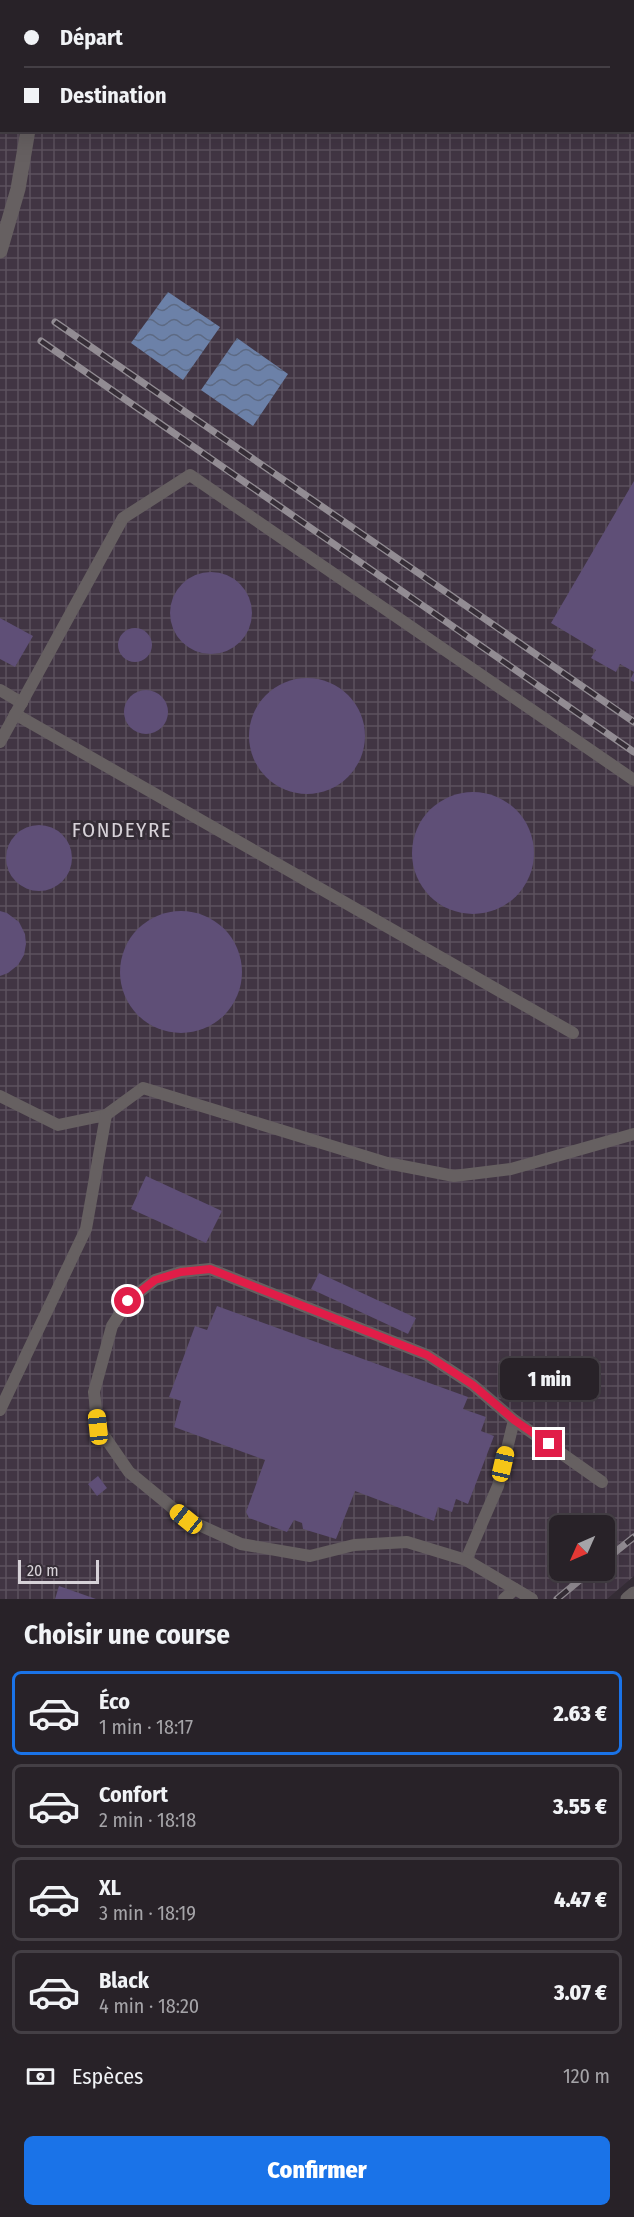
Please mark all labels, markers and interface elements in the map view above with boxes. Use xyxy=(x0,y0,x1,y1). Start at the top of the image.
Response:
text: Départ xyxy=(60,24,123,51)
text: Destination xyxy=(60,82,167,109)
district label: FONDEYRE xyxy=(72,817,172,843)
route start xyxy=(114,1287,141,1314)
callout: 1 min xyxy=(500,1357,598,1399)
text: 1 min xyxy=(528,1367,571,1391)
car xyxy=(87,1408,109,1446)
route end xyxy=(535,1430,562,1457)
car xyxy=(490,1444,516,1484)
car xyxy=(166,1501,206,1537)
north arrow xyxy=(549,1515,615,1581)
map controls xyxy=(549,1515,615,1581)
scale bar xyxy=(18,1557,99,1584)
text: 20 m xyxy=(27,1561,58,1580)
text: Choisir une course xyxy=(24,1619,230,1651)
icon: car xyxy=(27,1686,81,1740)
text: Éco xyxy=(99,1688,130,1715)
text: 2.63 € xyxy=(553,1700,607,1727)
text: 1 min · 18:17 xyxy=(99,1715,193,1739)
icon: car xyxy=(27,1779,81,1833)
text: Confort xyxy=(99,1781,168,1808)
text: 3.55 € xyxy=(553,1793,607,1820)
text: 2 min · 18:18 xyxy=(99,1808,196,1832)
icon: car xyxy=(27,1872,81,1926)
text: XL xyxy=(99,1874,121,1901)
text: 4.47 € xyxy=(554,1886,607,1913)
text: 3 min · 18:19 xyxy=(99,1901,196,1925)
icon: car xyxy=(27,1965,81,2019)
text: Black xyxy=(99,1967,149,1994)
text: 3.07 € xyxy=(554,1979,607,2006)
text: 4 min · 18:20 xyxy=(99,1994,199,2018)
icon: cash xyxy=(24,2060,57,2093)
text: Espèces xyxy=(72,2063,143,2090)
text: 120 m xyxy=(563,2064,610,2088)
button: Confirmer xyxy=(24,2136,610,2205)

